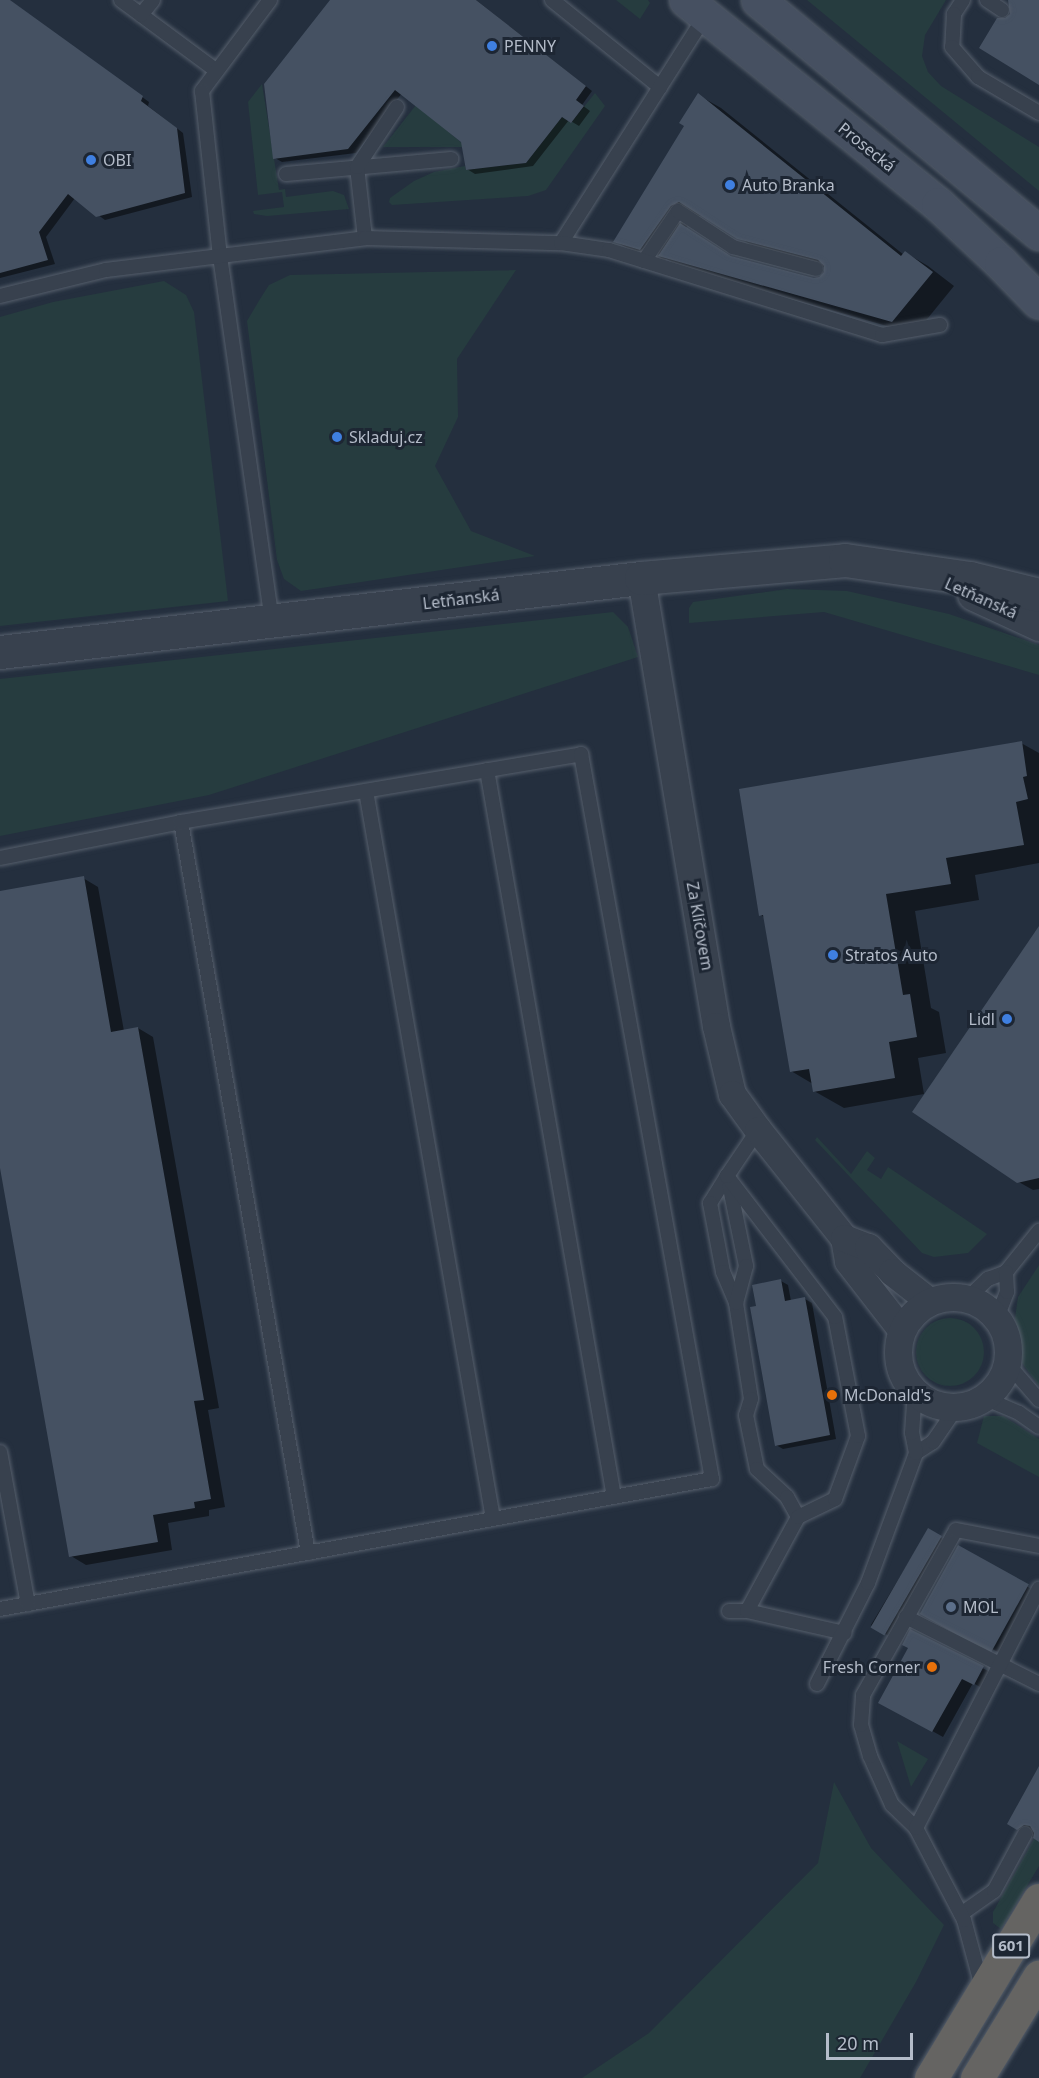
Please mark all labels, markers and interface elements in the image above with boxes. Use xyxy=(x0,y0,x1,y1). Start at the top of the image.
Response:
place label: PENNY xyxy=(504,36,556,56)
marker: PENNY xyxy=(485,39,499,53)
street label: Prosecká xyxy=(835,118,899,176)
place label: OBI xyxy=(103,150,131,170)
marker: OBI xyxy=(84,153,98,167)
place label: Auto Branka xyxy=(742,175,835,195)
marker: Auto Branka xyxy=(723,178,737,192)
place label: Skladuj.cz xyxy=(349,427,423,447)
marker: Skladuj.cz xyxy=(330,430,344,444)
street label: Letňanská xyxy=(942,574,1020,622)
street label: Letňanská xyxy=(422,585,500,613)
street label: Za Klíčovem xyxy=(683,880,717,972)
place label: Stratos Auto xyxy=(845,945,938,965)
marker: Stratos Auto xyxy=(826,948,840,962)
place label: Lidl xyxy=(969,1009,995,1029)
marker: Lidl xyxy=(1000,1012,1014,1026)
place label: McDonald's xyxy=(844,1385,931,1405)
marker: McDonald's xyxy=(825,1388,839,1402)
place label: MOL xyxy=(963,1597,998,1617)
marker: MOL xyxy=(944,1600,958,1614)
place label: Fresh Corner xyxy=(823,1657,920,1677)
marker: Fresh Corner xyxy=(925,1660,939,1674)
road number: 601 xyxy=(992,1934,1030,1958)
scale bar xyxy=(829,2021,916,2059)
text: 20 m xyxy=(837,2031,879,2055)

